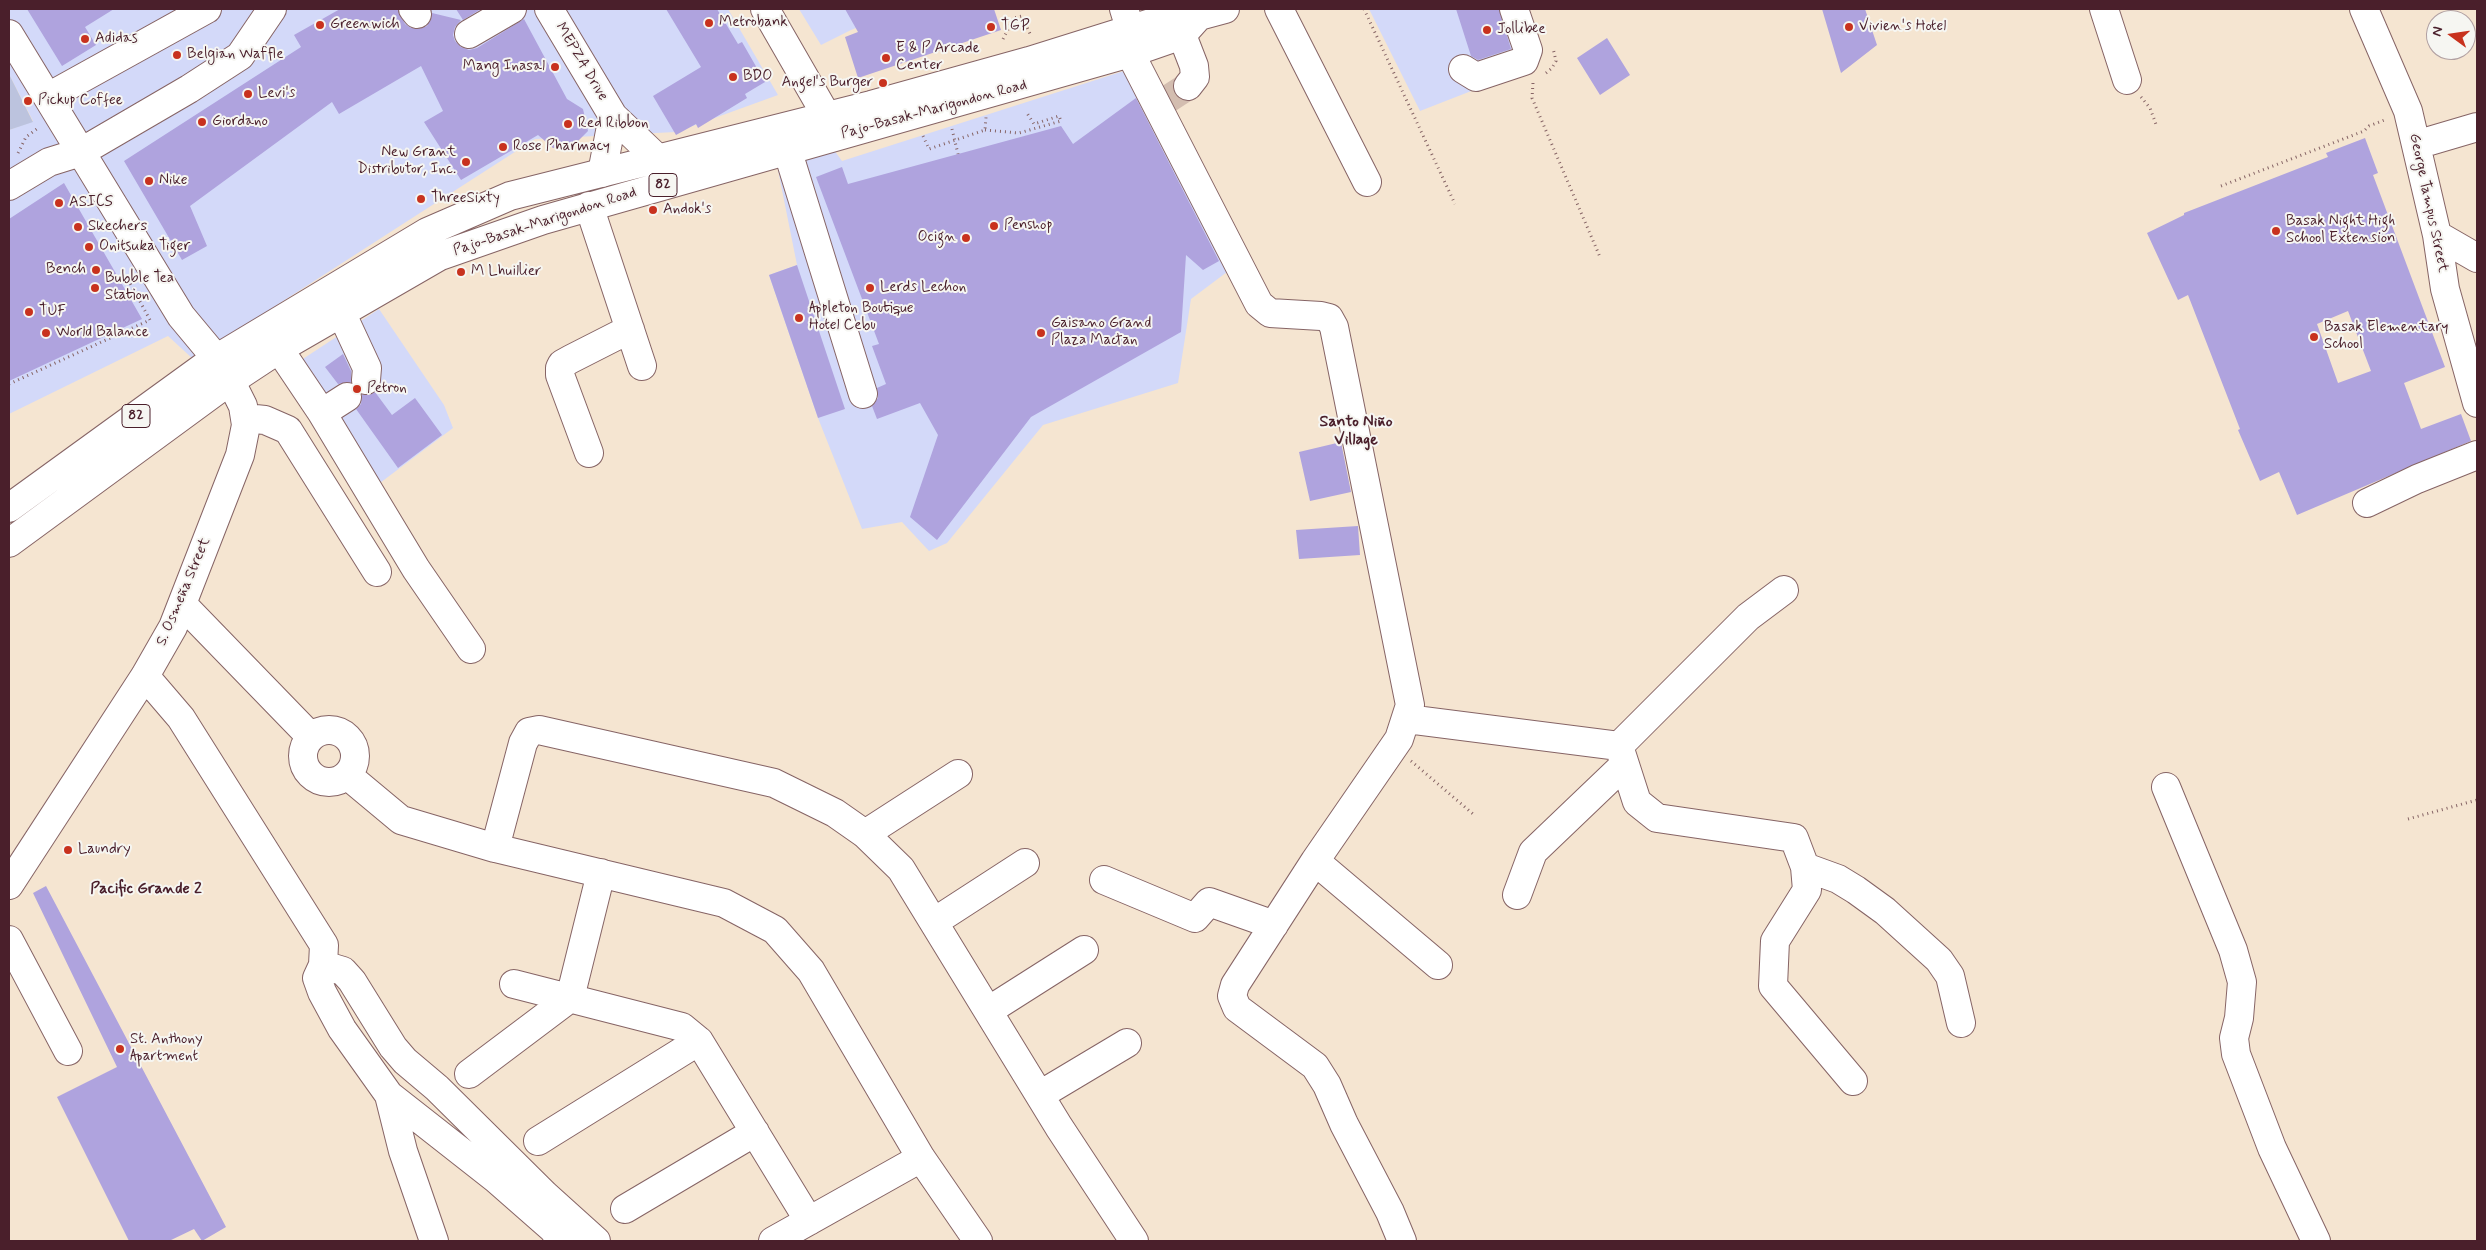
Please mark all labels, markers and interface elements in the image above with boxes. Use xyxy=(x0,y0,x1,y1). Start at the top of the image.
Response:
north arrow xyxy=(2426,10,2476,60)
place label: Metrobank xyxy=(719,14,788,32)
place label: Greenwich xyxy=(330,16,400,34)
marker: Metrobank xyxy=(703,17,715,29)
place label: TGP xyxy=(1001,18,1029,36)
place label: Vivien's Hotel xyxy=(1859,18,1946,36)
marker: Greenwich xyxy=(314,19,326,31)
street label: MEPZA Drive xyxy=(551,20,611,104)
marker: TGP xyxy=(985,21,997,33)
place label: Jollibee xyxy=(1497,21,1546,39)
marker: Vivien's Hotel xyxy=(1843,21,1855,33)
marker: Jollibee xyxy=(1481,24,1493,36)
text: N xyxy=(2428,25,2447,38)
place label: Adidas xyxy=(95,30,138,48)
marker: Adidas xyxy=(79,33,91,45)
place label: E & P Arcade Center xyxy=(896,40,980,75)
place label: Belgian Waffle xyxy=(187,46,284,64)
marker: Belgian Waffle xyxy=(171,49,183,61)
marker: E & P Arcade Center xyxy=(880,52,892,64)
place label: Mang Inasal xyxy=(463,58,545,76)
marker: Mang Inasal xyxy=(549,61,561,73)
place label: BDO xyxy=(743,68,772,86)
marker: BDO xyxy=(727,71,739,83)
place label: Angel's Burger xyxy=(781,74,873,92)
street label: Pajo-Basak-Marigondon Road xyxy=(839,76,1029,144)
marker: Angel's Burger xyxy=(877,77,889,89)
place label: Levi's xyxy=(258,85,295,103)
marker: Levi's xyxy=(242,88,254,100)
place label: Pickup Coffee xyxy=(38,92,123,110)
marker: Pickup Coffee xyxy=(22,95,34,107)
place label: Giordano xyxy=(212,113,268,131)
place label: Red Ribbon xyxy=(578,115,648,133)
marker: Giordano xyxy=(196,116,208,128)
marker: Red Ribbon xyxy=(562,118,574,130)
street label: George Tampus Street xyxy=(2404,132,2452,274)
place label: Rose Pharmacy xyxy=(513,138,610,156)
marker: Rose Pharmacy xyxy=(497,141,509,153)
place label: New Grant Distributor, Inc. xyxy=(357,144,456,179)
marker: New Grant Distributor, Inc. xyxy=(460,156,472,168)
place label: Nike xyxy=(159,172,188,190)
road number: 82 xyxy=(649,174,677,196)
marker: Nike xyxy=(143,175,155,187)
street label: Pajo-Basak-Marigondon Road xyxy=(451,184,639,260)
place label: ThreeSixty xyxy=(431,190,500,208)
marker: ThreeSixty xyxy=(415,193,427,205)
place label: ASICS xyxy=(69,194,113,212)
marker: ASICS xyxy=(53,197,65,209)
place label: Andok's xyxy=(663,201,711,219)
marker: Andok's xyxy=(647,204,659,216)
place label: Basak Night High School Extension xyxy=(2286,213,2396,248)
place label: Penshop xyxy=(1004,217,1052,235)
place label: Skechers xyxy=(88,218,147,236)
marker: Penshop xyxy=(988,220,1000,232)
marker: Skechers xyxy=(72,221,84,233)
marker: Basak Night High School Extension xyxy=(2270,225,2282,237)
place label: Ocign xyxy=(917,229,956,247)
marker: Ocign xyxy=(960,232,972,244)
place label: Onitsuka Tiger xyxy=(99,238,190,256)
marker: Onitsuka Tiger xyxy=(83,241,95,253)
place label: Bench xyxy=(46,261,86,279)
place label: M Lhuillier xyxy=(471,263,541,281)
marker: Bench xyxy=(90,264,102,276)
marker: M Lhuillier xyxy=(455,266,467,278)
place label: Bubble Tea Station xyxy=(105,270,174,305)
place label: Lerds Lechon xyxy=(880,279,966,297)
marker: Bubble Tea Station xyxy=(89,282,101,294)
marker: Lerds Lechon xyxy=(864,282,876,294)
place label: Appleton Boutique Hotel Cebu xyxy=(809,300,914,335)
place label: TUF xyxy=(39,303,66,321)
marker: TUF xyxy=(23,306,35,318)
marker: Appleton Boutique Hotel Cebu xyxy=(793,312,805,324)
place label: Gaisano Grand Plaza Mactan xyxy=(1051,315,1151,350)
place label: Basak Elementary School xyxy=(2324,319,2448,354)
place label: World Balance xyxy=(56,324,149,342)
marker: World Balance xyxy=(40,327,52,339)
marker: Gaisano Grand Plaza Mactan xyxy=(1035,327,1047,339)
marker: Basak Elementary School xyxy=(2308,331,2320,343)
place label: Petron xyxy=(367,380,407,398)
marker: Petron xyxy=(351,383,363,395)
road number: 82 xyxy=(122,404,150,428)
district label: Santo Niño Village xyxy=(1320,413,1392,451)
street label: S. Osmeña Street xyxy=(153,535,215,649)
place label: Laundry xyxy=(78,841,131,859)
marker: Laundry xyxy=(62,844,74,856)
district label: Pacific Grande 2 xyxy=(90,880,202,900)
place label: St. Anthony Apartment xyxy=(130,1031,203,1066)
marker: St. Anthony Apartment xyxy=(114,1043,126,1055)

